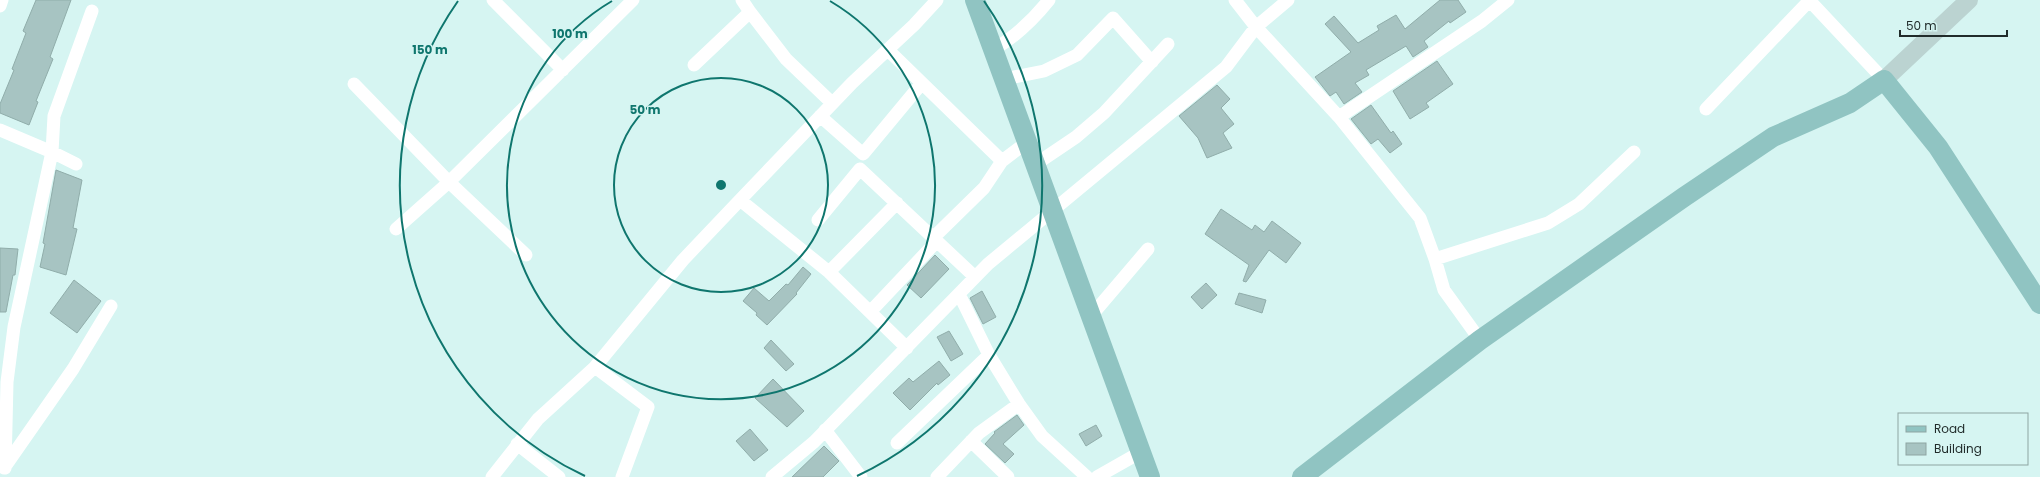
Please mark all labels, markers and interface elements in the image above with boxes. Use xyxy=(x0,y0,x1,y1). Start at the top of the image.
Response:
scale bar xyxy=(1900,12,2007,38)
text: 50 m xyxy=(1906,17,1937,34)
text: 100 m xyxy=(552,25,588,42)
text: 150 m xyxy=(412,41,448,58)
text: 50 m xyxy=(630,101,661,118)
centre of rings xyxy=(714,178,728,192)
legend xyxy=(1898,413,2028,465)
text: Road xyxy=(1934,420,1965,437)
text: Building xyxy=(1934,440,1982,457)

